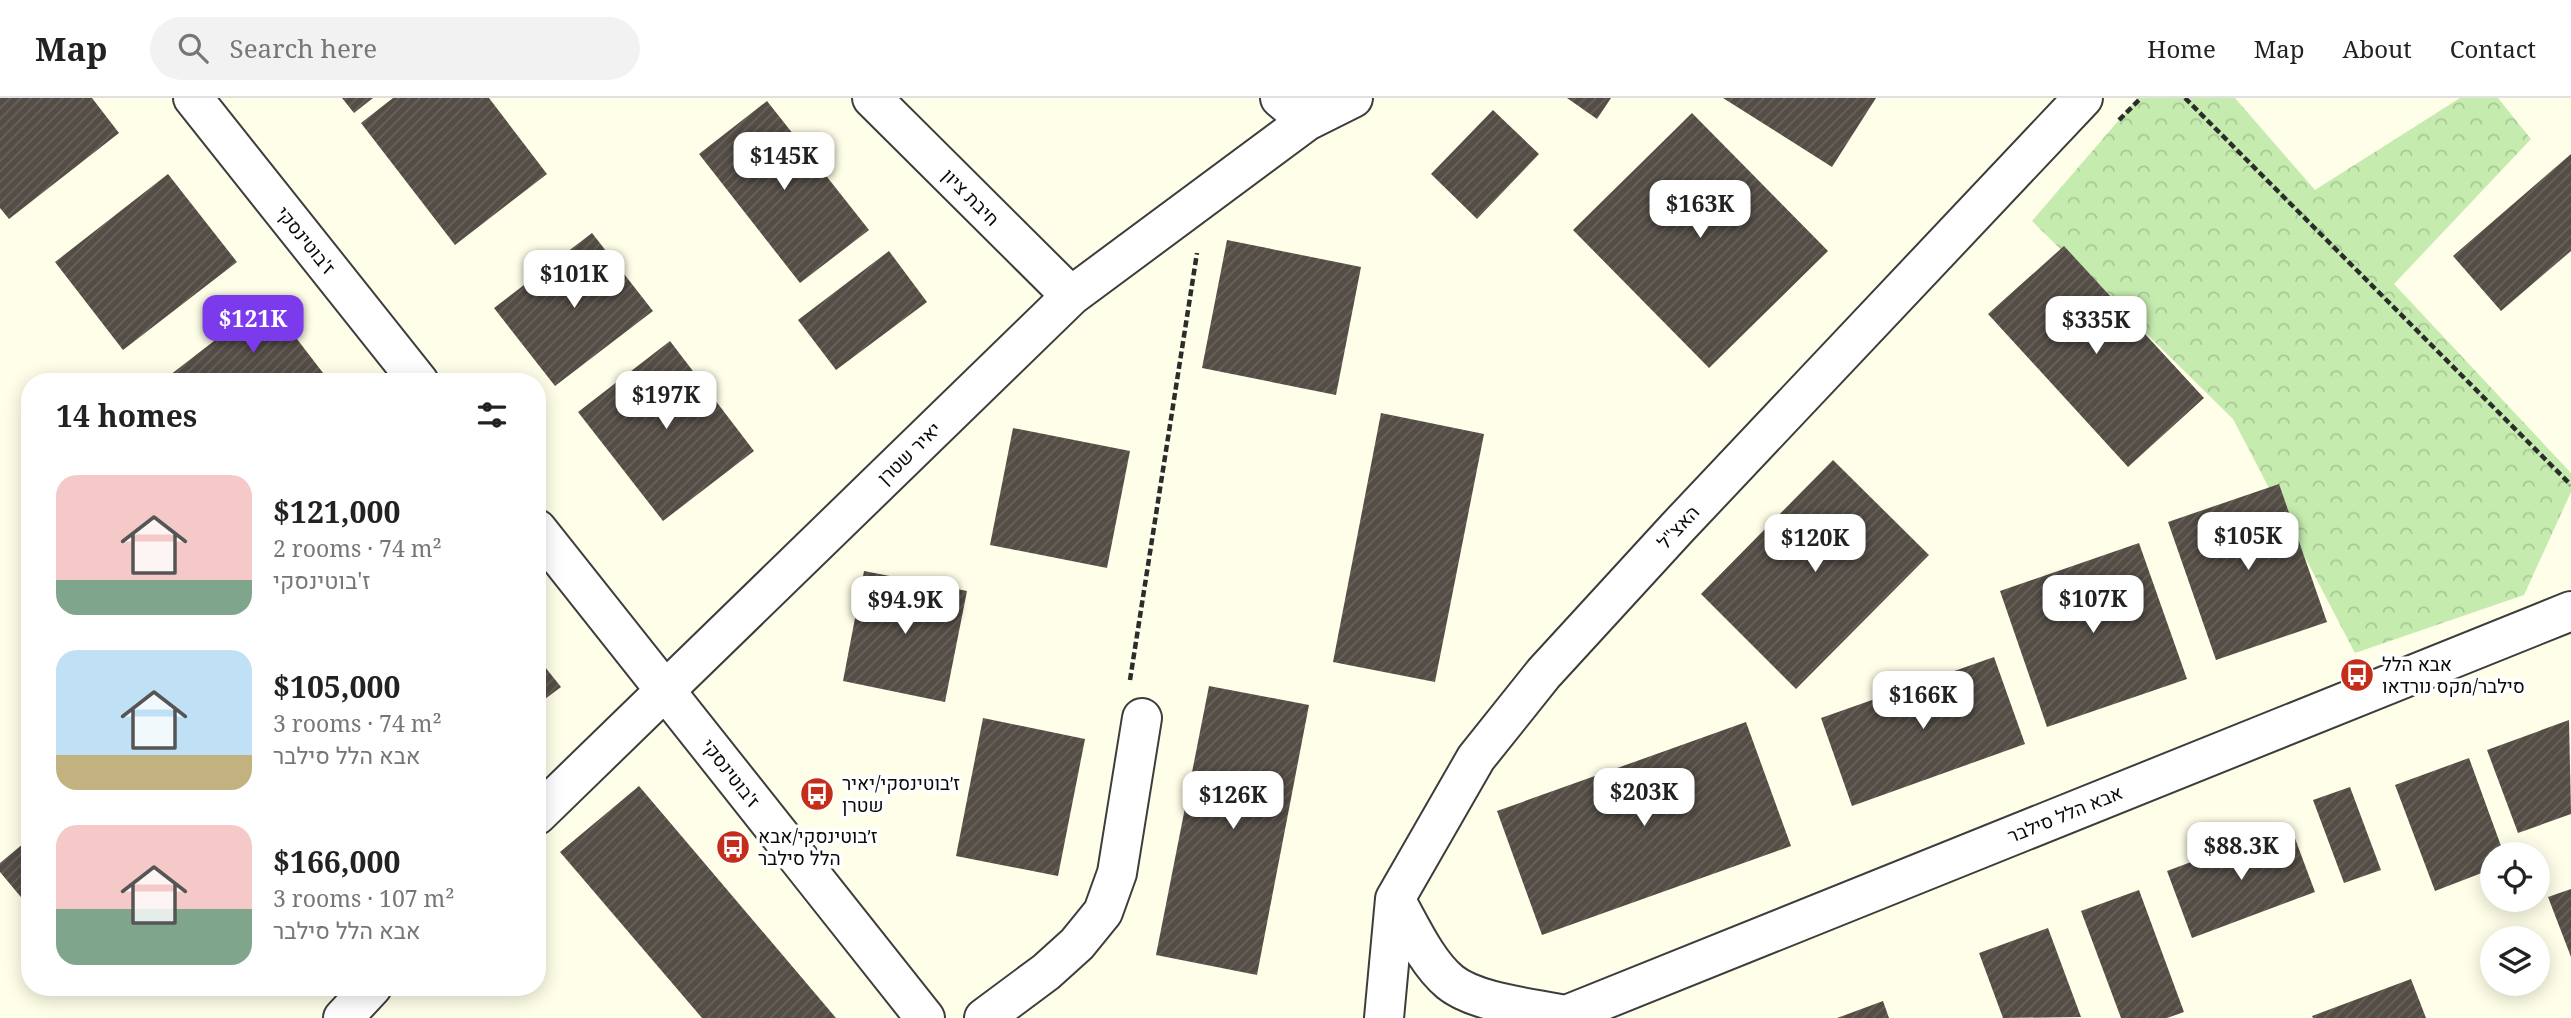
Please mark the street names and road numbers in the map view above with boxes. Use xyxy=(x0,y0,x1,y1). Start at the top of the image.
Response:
street label: חיבת ציון xyxy=(937,163,1005,231)
street label: ז'בוטינסקי xyxy=(271,201,342,280)
street label: יאיר שטרן xyxy=(871,416,947,490)
street label: האצ"ל xyxy=(1651,499,1705,555)
street label: ז'בוטינסקי xyxy=(696,733,766,813)
street label: אבא הלל סילבר xyxy=(2004,779,2126,849)

